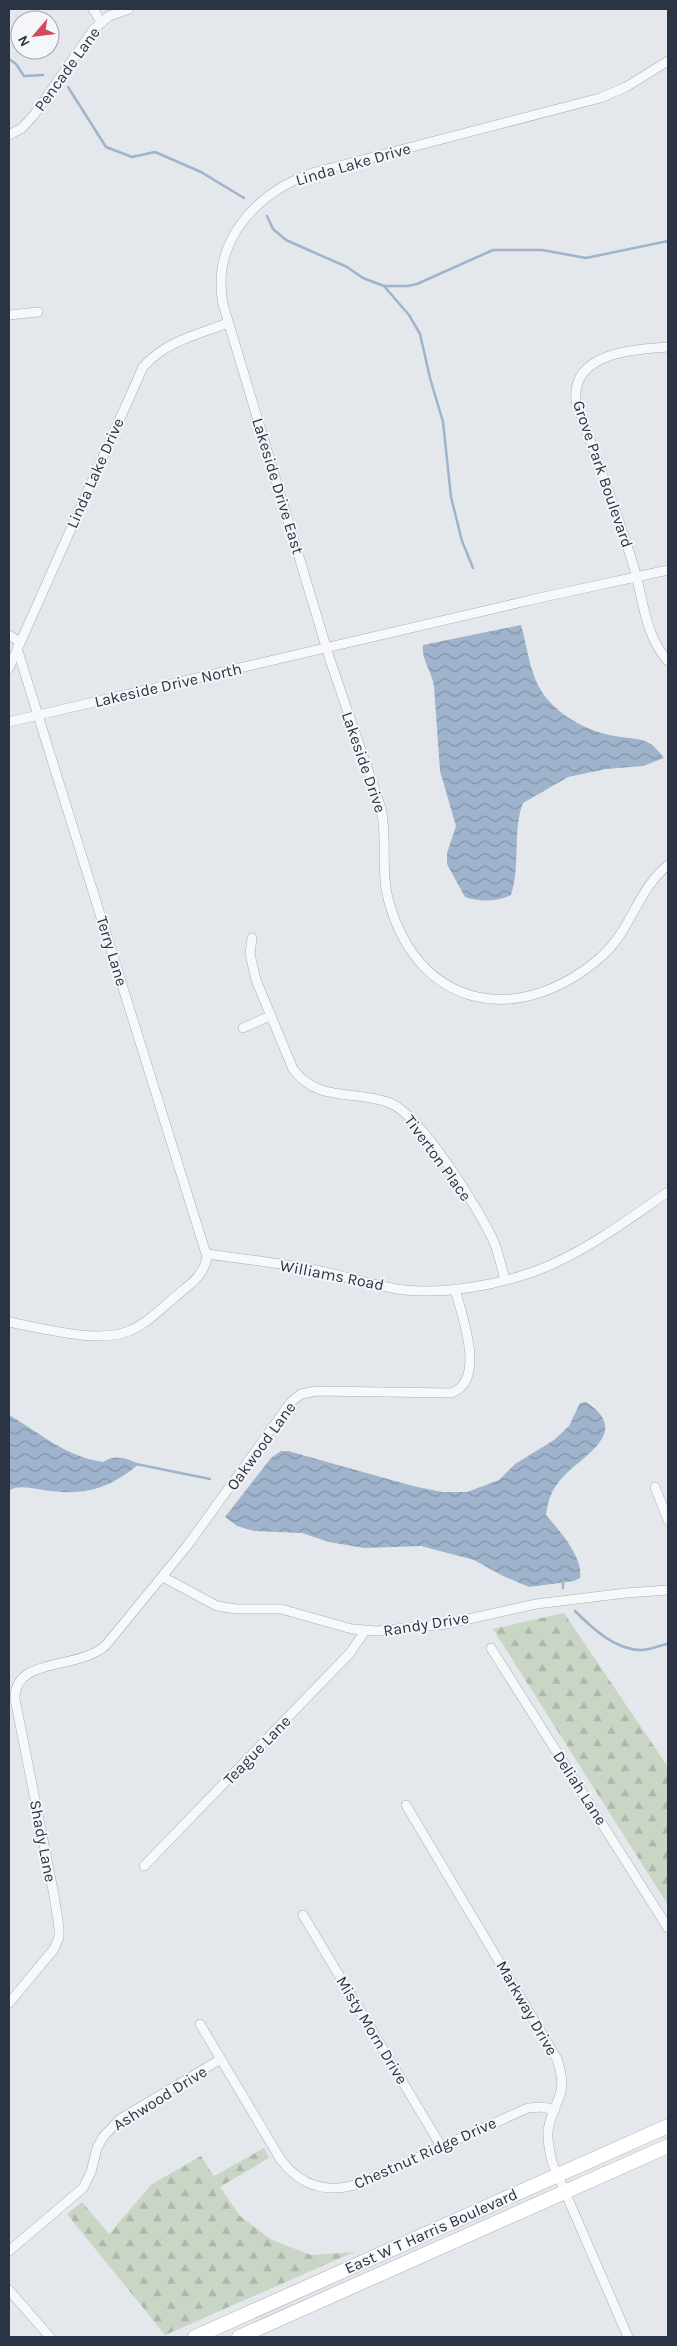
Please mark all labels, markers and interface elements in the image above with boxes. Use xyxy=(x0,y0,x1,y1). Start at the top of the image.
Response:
north arrow xyxy=(10,10,60,60)
street label: Pencade Lane xyxy=(30,23,104,115)
text: N xyxy=(14,32,34,49)
street label: Linda Lake Drive xyxy=(293,139,413,189)
street label: Grove Park Boulevard xyxy=(569,398,637,550)
street label: Linda Lake Drive xyxy=(62,415,128,531)
street label: Lakeside Drive East xyxy=(248,416,308,556)
street label: Lakeside Drive North xyxy=(93,659,243,711)
street label: Lakeside Drive xyxy=(338,709,390,815)
street label: Terry Lane xyxy=(92,914,132,988)
street label: Tiverton Place xyxy=(400,1111,476,1205)
street label: Williams Road xyxy=(278,1256,386,1294)
street label: Oakwood Lane xyxy=(223,1398,299,1494)
street label: Randy Drive xyxy=(382,1608,470,1640)
street label: Teague Lane xyxy=(219,1711,295,1789)
street label: Deliah Lane xyxy=(549,1747,611,1829)
street label: Shady Lane xyxy=(26,1798,60,1884)
street label: Markway Drive xyxy=(492,1957,562,2059)
street label: Misty Morn Drive xyxy=(332,1972,412,2088)
street label: Ashwood Drive xyxy=(110,2062,210,2134)
street label: Chestnut Ridge Drive xyxy=(351,2113,499,2193)
street label: East W T Harris Boulevard xyxy=(342,2184,520,2278)

